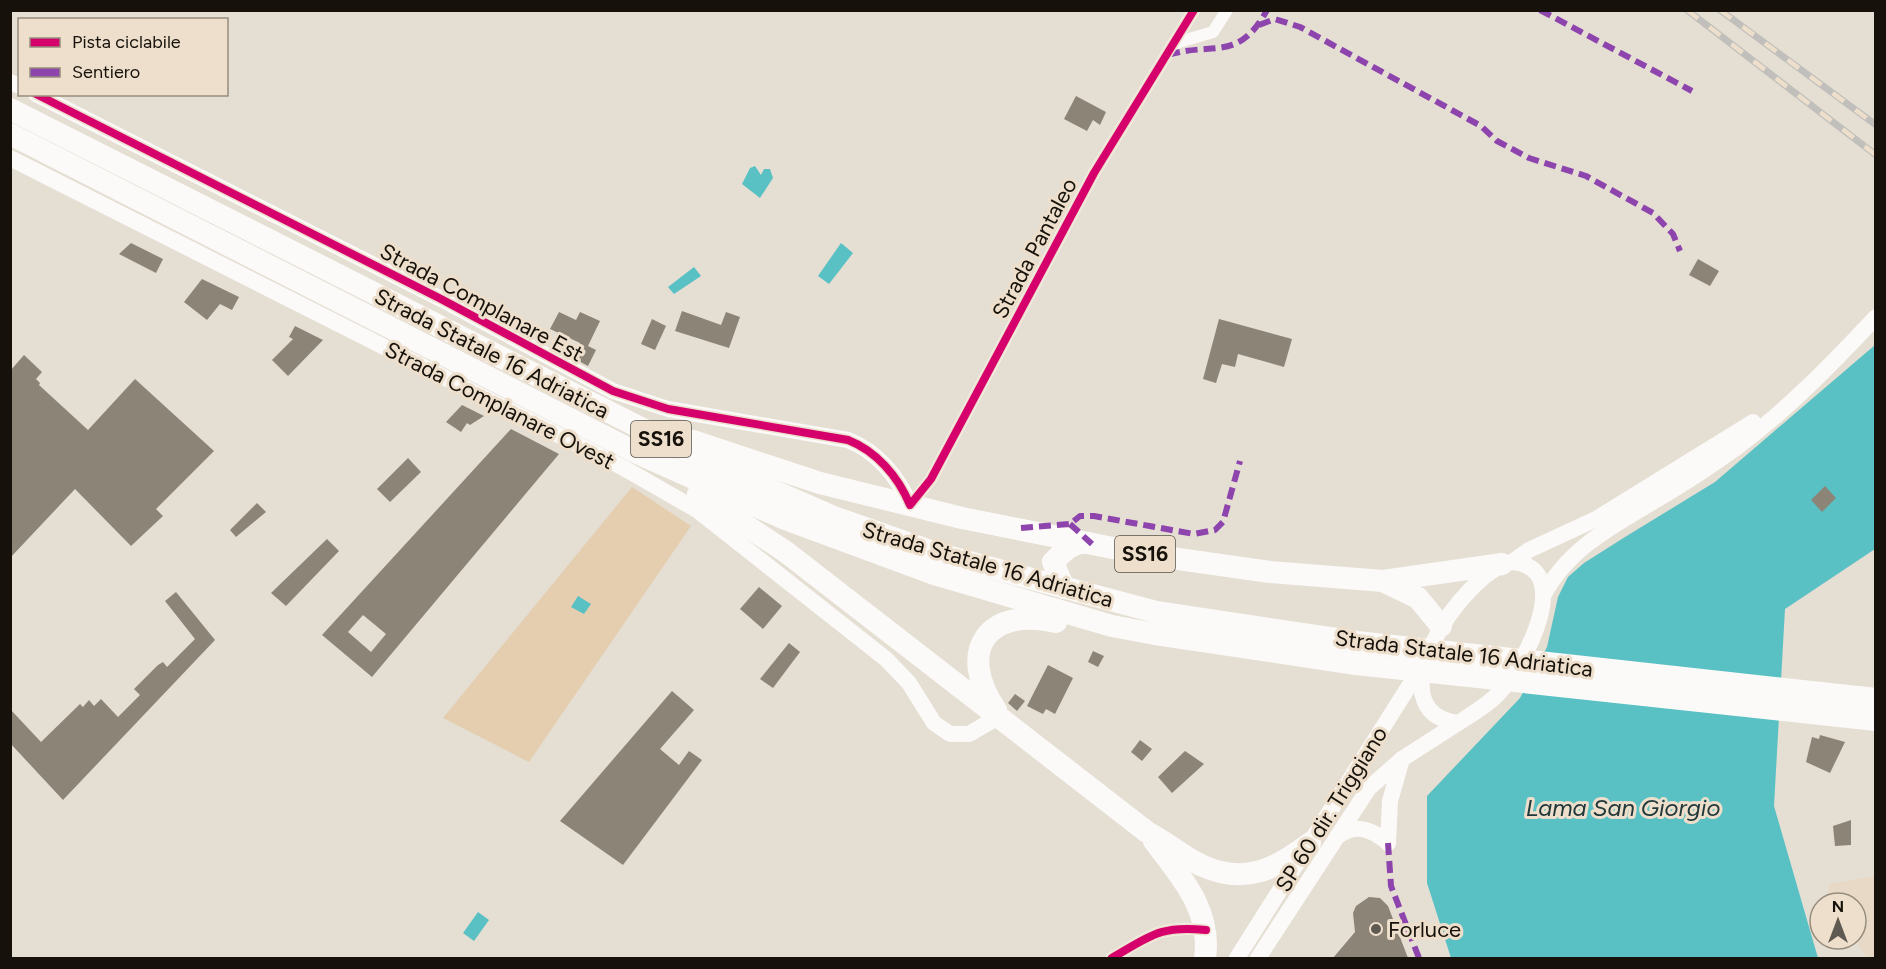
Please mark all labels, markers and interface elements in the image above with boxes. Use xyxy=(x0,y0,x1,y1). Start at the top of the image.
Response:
legend xyxy=(18,18,228,96)
text: Pista ciclabile xyxy=(72,31,181,53)
text: Sentiero xyxy=(72,61,140,83)
street label: Strada Pantaleo xyxy=(986,173,1083,323)
street label: Strada Complanare Est xyxy=(375,237,588,368)
street label: Strada Statale 16 Adriatica xyxy=(370,282,614,424)
street label: Strada Complanare Ovest xyxy=(381,336,619,475)
road number: SS16 xyxy=(631,421,691,457)
street label: Strada Statale 16 Adriatica xyxy=(859,516,1116,613)
road number: SS16 xyxy=(1115,536,1175,572)
street label: Strada Statale 16 Adriatica xyxy=(1333,624,1594,683)
street label: SP 60 dir. Triggiano xyxy=(1270,722,1393,897)
water label: Lama San Giorgio xyxy=(1526,793,1720,822)
north arrow xyxy=(1808,891,1868,951)
text: N xyxy=(1832,897,1844,916)
place label: Forluce xyxy=(1388,916,1461,943)
marker: Forluce xyxy=(1369,922,1383,936)

